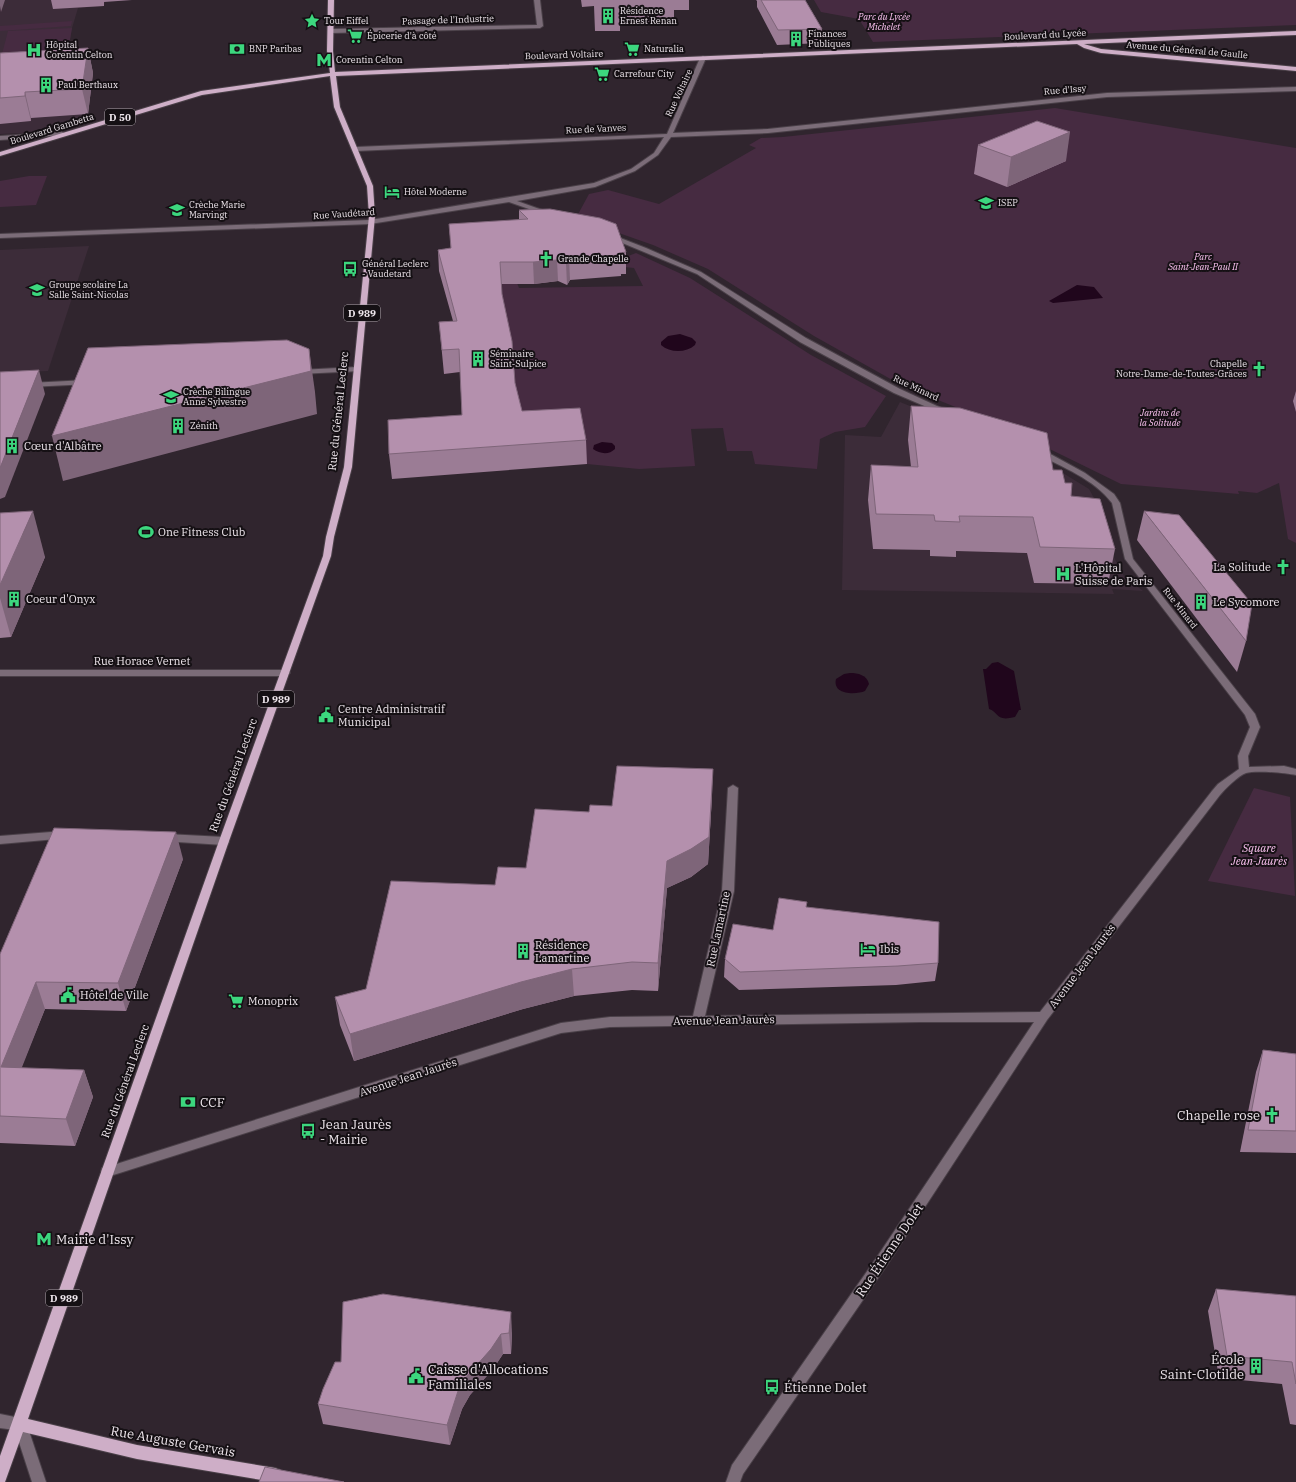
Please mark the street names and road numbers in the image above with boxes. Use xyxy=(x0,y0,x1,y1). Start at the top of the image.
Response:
street label: Passage de l'Industrie xyxy=(402,12,494,27)
street label: Boulevard du Lycée xyxy=(1004,27,1087,42)
street label: Avenue du Général de Gaulle xyxy=(1126,39,1248,60)
street label: Boulevard Voltaire xyxy=(525,48,603,61)
street label: Rue Voltaire xyxy=(663,67,694,118)
street label: Rue d'Issy xyxy=(1043,82,1087,97)
road number: D 50 xyxy=(105,109,135,125)
street label: Boulevard Gambetta xyxy=(9,111,95,146)
street label: Rue de Vanves xyxy=(565,121,627,136)
street label: Rue Vaudétard xyxy=(313,206,376,221)
road number: D 989 xyxy=(344,305,380,321)
street label: Rue du Général Leclerc xyxy=(325,350,351,471)
street label: Rue Minard xyxy=(892,372,941,403)
street label: Rue Minard xyxy=(1161,585,1200,631)
street label: Rue Horace Vernet xyxy=(94,654,190,668)
road number: D 989 xyxy=(258,691,294,707)
street label: Rue du Général Leclerc xyxy=(206,716,260,834)
street label: Rue Lamartine xyxy=(703,890,733,968)
street label: Avenue Jean Jaurès xyxy=(1046,921,1118,1011)
street label: Avenue Jean Jaurès xyxy=(673,1012,775,1028)
street label: Rue du Général Leclerc xyxy=(98,1022,152,1140)
street label: Avenue Jean Jaurès xyxy=(358,1055,458,1099)
street label: Rue Étienne Dolet xyxy=(852,1200,927,1300)
road number: D 989 xyxy=(46,1290,82,1306)
street label: Rue Auguste Gervais xyxy=(109,1422,237,1461)

